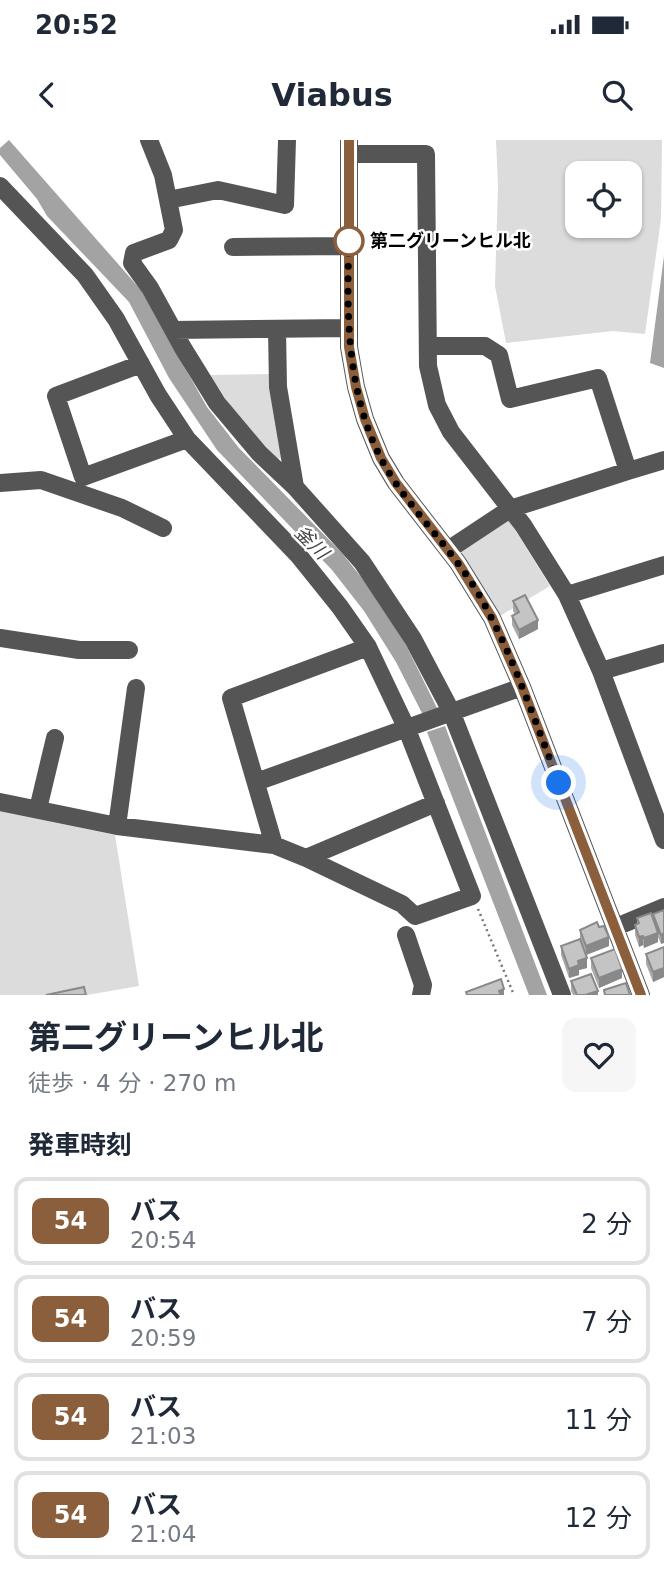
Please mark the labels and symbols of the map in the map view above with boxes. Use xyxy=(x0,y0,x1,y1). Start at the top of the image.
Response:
marker: 第二グリーンヒル北 xyxy=(334,226,364,256)
place label: 第二グリーンヒル北 xyxy=(370,230,531,251)
water label: 釜川 xyxy=(291,521,335,565)
your location xyxy=(541,765,576,800)

